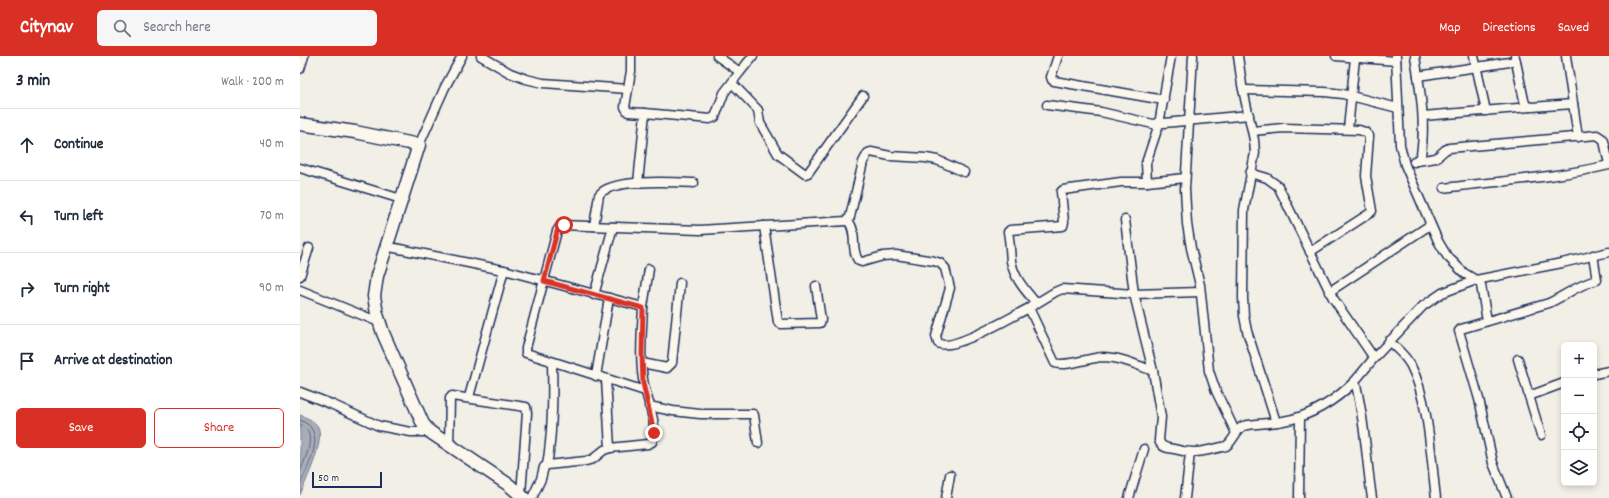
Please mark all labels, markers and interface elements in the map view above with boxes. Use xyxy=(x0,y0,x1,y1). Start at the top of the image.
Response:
search box xyxy=(97,10,377,46)
text: Citynav xyxy=(20,15,73,42)
icon: search xyxy=(111,17,133,39)
text: Search here xyxy=(143,17,211,39)
text: Map xyxy=(1439,18,1461,38)
text: Directions xyxy=(1483,18,1536,38)
text: Saved xyxy=(1558,18,1589,38)
text: 3 min xyxy=(16,70,50,94)
text: Walk · 200 m xyxy=(221,73,284,92)
icon: ahead xyxy=(16,134,38,156)
text: Continue xyxy=(54,134,103,156)
text: 40 m xyxy=(260,135,284,154)
icon: left xyxy=(16,206,38,228)
text: Turn left xyxy=(54,206,103,228)
text: 70 m xyxy=(260,207,284,226)
route start xyxy=(555,216,573,234)
icon: right xyxy=(16,278,38,300)
text: Turn right xyxy=(54,278,110,300)
text: 90 m xyxy=(259,279,284,298)
map controls xyxy=(1561,342,1597,486)
button: + xyxy=(1561,342,1597,378)
icon: arrive xyxy=(16,350,38,372)
text: Arrive at destination xyxy=(54,350,172,372)
button: − xyxy=(1561,378,1597,414)
button: Save xyxy=(16,408,146,448)
button: Share xyxy=(154,408,284,448)
button: locate xyxy=(1561,414,1597,450)
route end xyxy=(645,424,663,442)
button: layers xyxy=(1561,450,1597,486)
scale bar xyxy=(312,470,382,489)
text: 50 m xyxy=(318,471,339,487)

